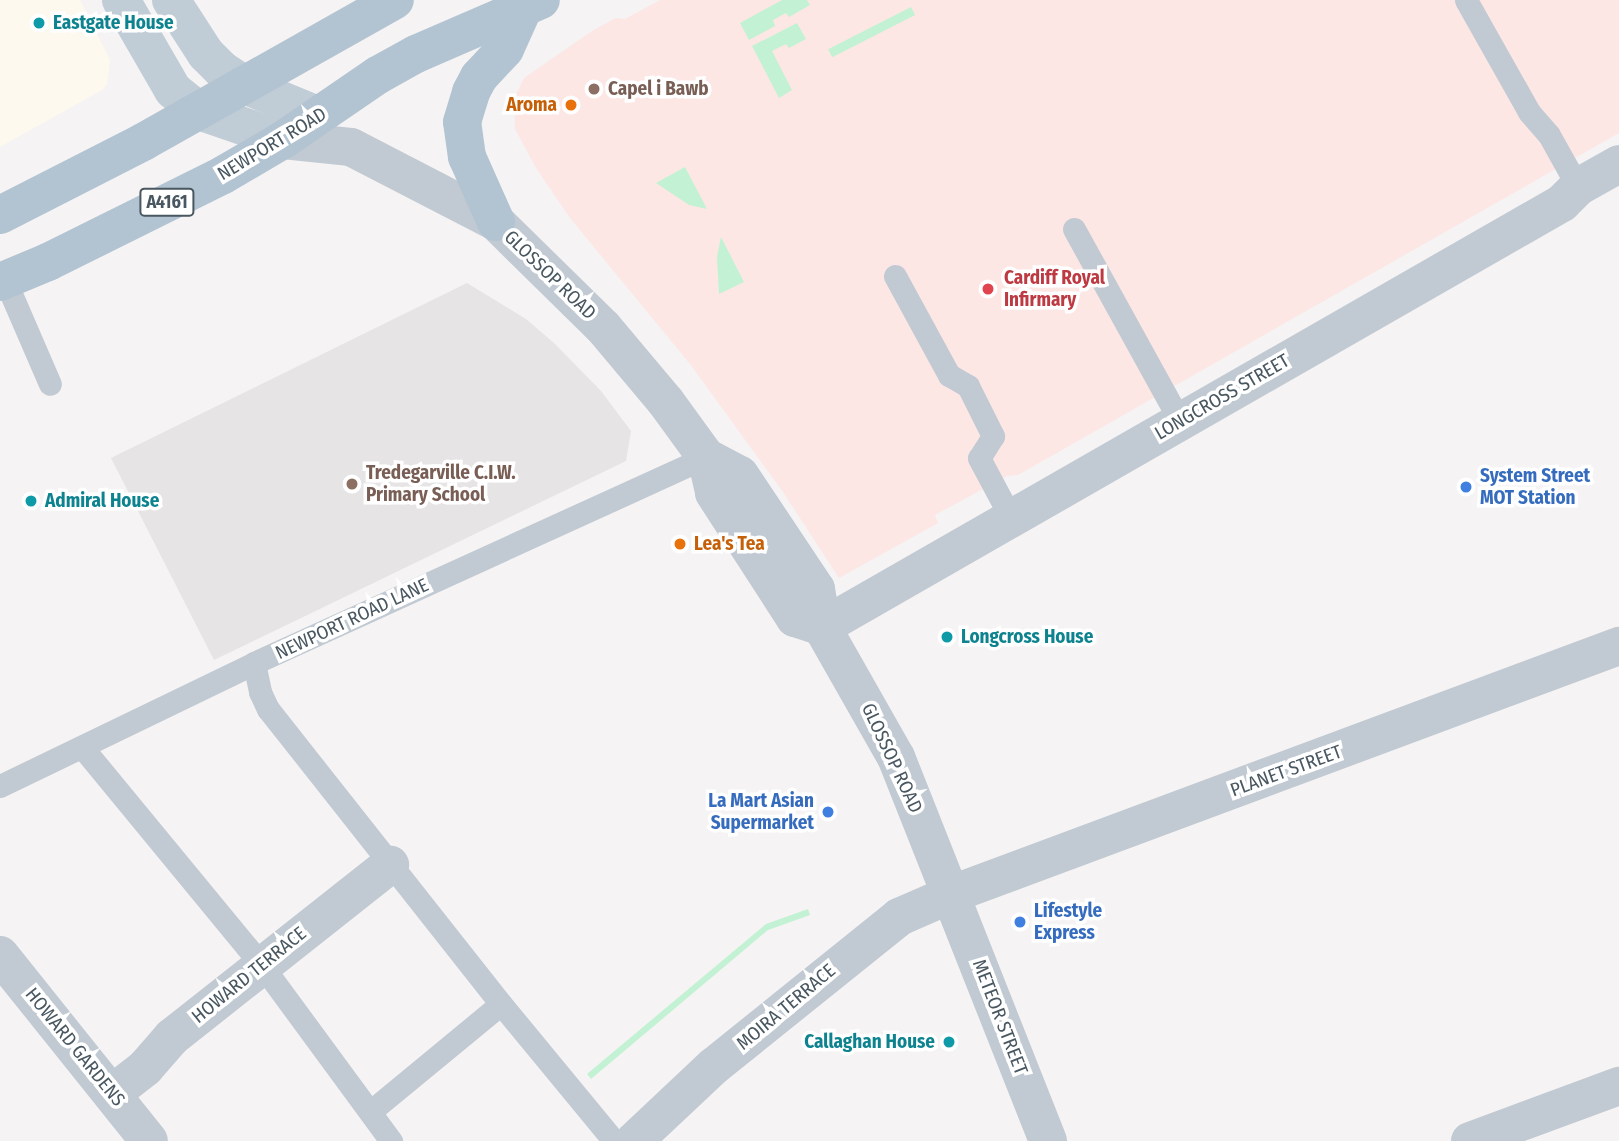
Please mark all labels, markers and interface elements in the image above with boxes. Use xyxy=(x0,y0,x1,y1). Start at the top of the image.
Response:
place label: Eastgate House xyxy=(53,12,174,34)
marker: Eastgate House xyxy=(31,15,47,31)
place label: Capel i Bawb xyxy=(608,78,709,100)
marker: Capel i Bawb xyxy=(586,81,602,97)
place label: Aroma xyxy=(506,94,557,116)
marker: Aroma xyxy=(563,97,579,113)
street label: NEWPORT ROAD xyxy=(214,103,330,185)
road number: A4161 xyxy=(139,188,195,216)
street label: GLOSSOP ROAD xyxy=(500,226,600,324)
place label: Cardiff Royal Infirmary xyxy=(1004,267,1105,311)
marker: Cardiff Royal Infirmary xyxy=(978,279,998,299)
street label: LONGCROSS STREET xyxy=(1151,349,1293,445)
place label: Tredegarville C.I.W. Primary School xyxy=(366,462,516,506)
place label: System Street MOT Station xyxy=(1480,465,1590,509)
marker: Tredegarville C.I.W. Primary School xyxy=(344,476,360,492)
marker: System Street MOT Station xyxy=(1458,479,1474,495)
place label: Admiral House xyxy=(45,490,159,512)
marker: Admiral House xyxy=(23,493,39,509)
place label: Lea's Tea xyxy=(694,533,765,555)
marker: Lea's Tea xyxy=(672,536,688,552)
street label: NEWPORT ROAD LANE xyxy=(272,574,432,664)
place label: Longcross House xyxy=(961,626,1093,648)
marker: Longcross House xyxy=(939,629,955,645)
street label: GLOSSOP ROAD xyxy=(857,700,927,816)
street label: PLANET STREET xyxy=(1227,740,1345,802)
place label: La Mart Asian Supermarket xyxy=(708,790,814,834)
marker: La Mart Asian Supermarket xyxy=(820,804,836,820)
place label: Lifestyle Express xyxy=(1034,900,1102,944)
marker: Lifestyle Express xyxy=(1012,914,1028,930)
street label: HOWARD TERRACE xyxy=(187,922,311,1028)
street label: METEOR STREET xyxy=(968,956,1032,1078)
street label: MOIRA TERRACE xyxy=(732,959,840,1055)
street label: HOWARD GARDENS xyxy=(20,983,130,1111)
place label: Callaghan House xyxy=(804,1031,935,1053)
marker: Callaghan House xyxy=(941,1034,957,1050)

